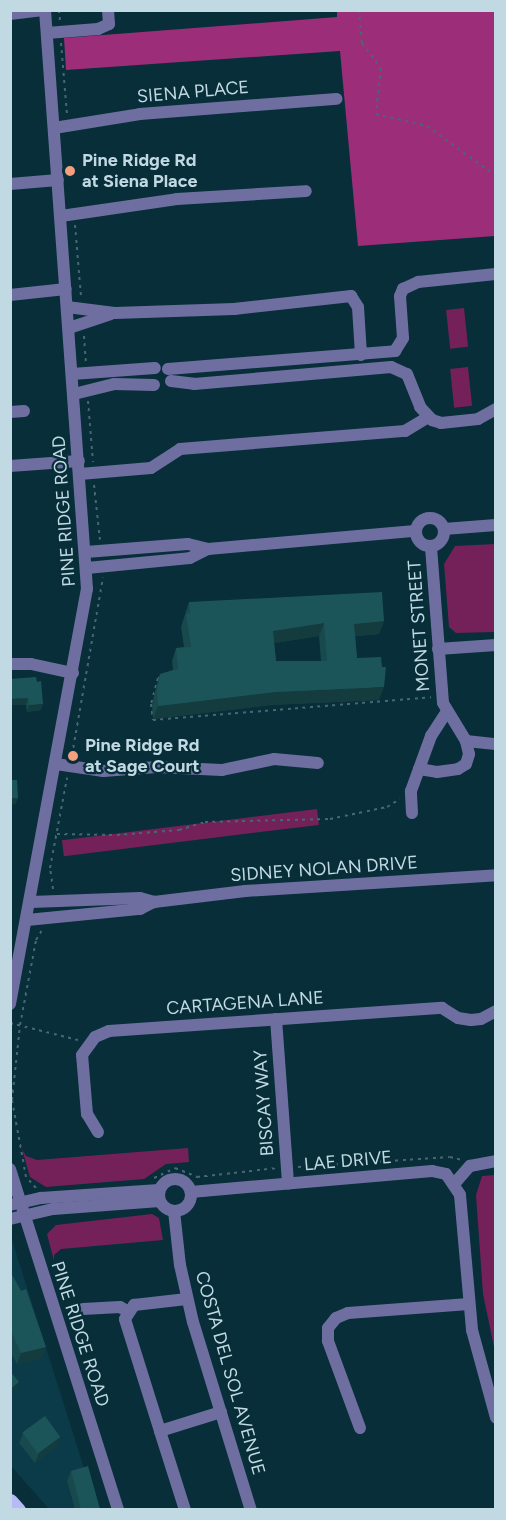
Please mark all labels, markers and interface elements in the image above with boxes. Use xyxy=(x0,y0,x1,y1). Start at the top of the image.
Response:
street label: SIENA PLACE xyxy=(136,76,250,108)
place label: Pine Ridge Rd at Siena Place xyxy=(82,150,198,192)
marker: Pine Ridge Rd at Siena Place xyxy=(63,164,77,178)
street label: PINE RIDGE ROAD xyxy=(48,435,80,587)
street label: MONET STREET xyxy=(404,560,434,692)
place label: Pine Ridge Rd at Sage Court xyxy=(85,735,199,777)
marker: Pine Ridge Rd at Sage Court xyxy=(66,749,80,763)
street label: SIDNEY NOLAN DRIVE xyxy=(230,852,418,886)
street label: CARTAGENA LANE xyxy=(166,987,324,1019)
street label: BISCAY WAY xyxy=(250,1049,278,1157)
street label: LAE DRIVE xyxy=(303,1146,393,1176)
street label: PINE RIDGE ROAD xyxy=(46,1259,114,1409)
street label: COSTA DEL SOL AVENUE xyxy=(191,1269,269,1477)

